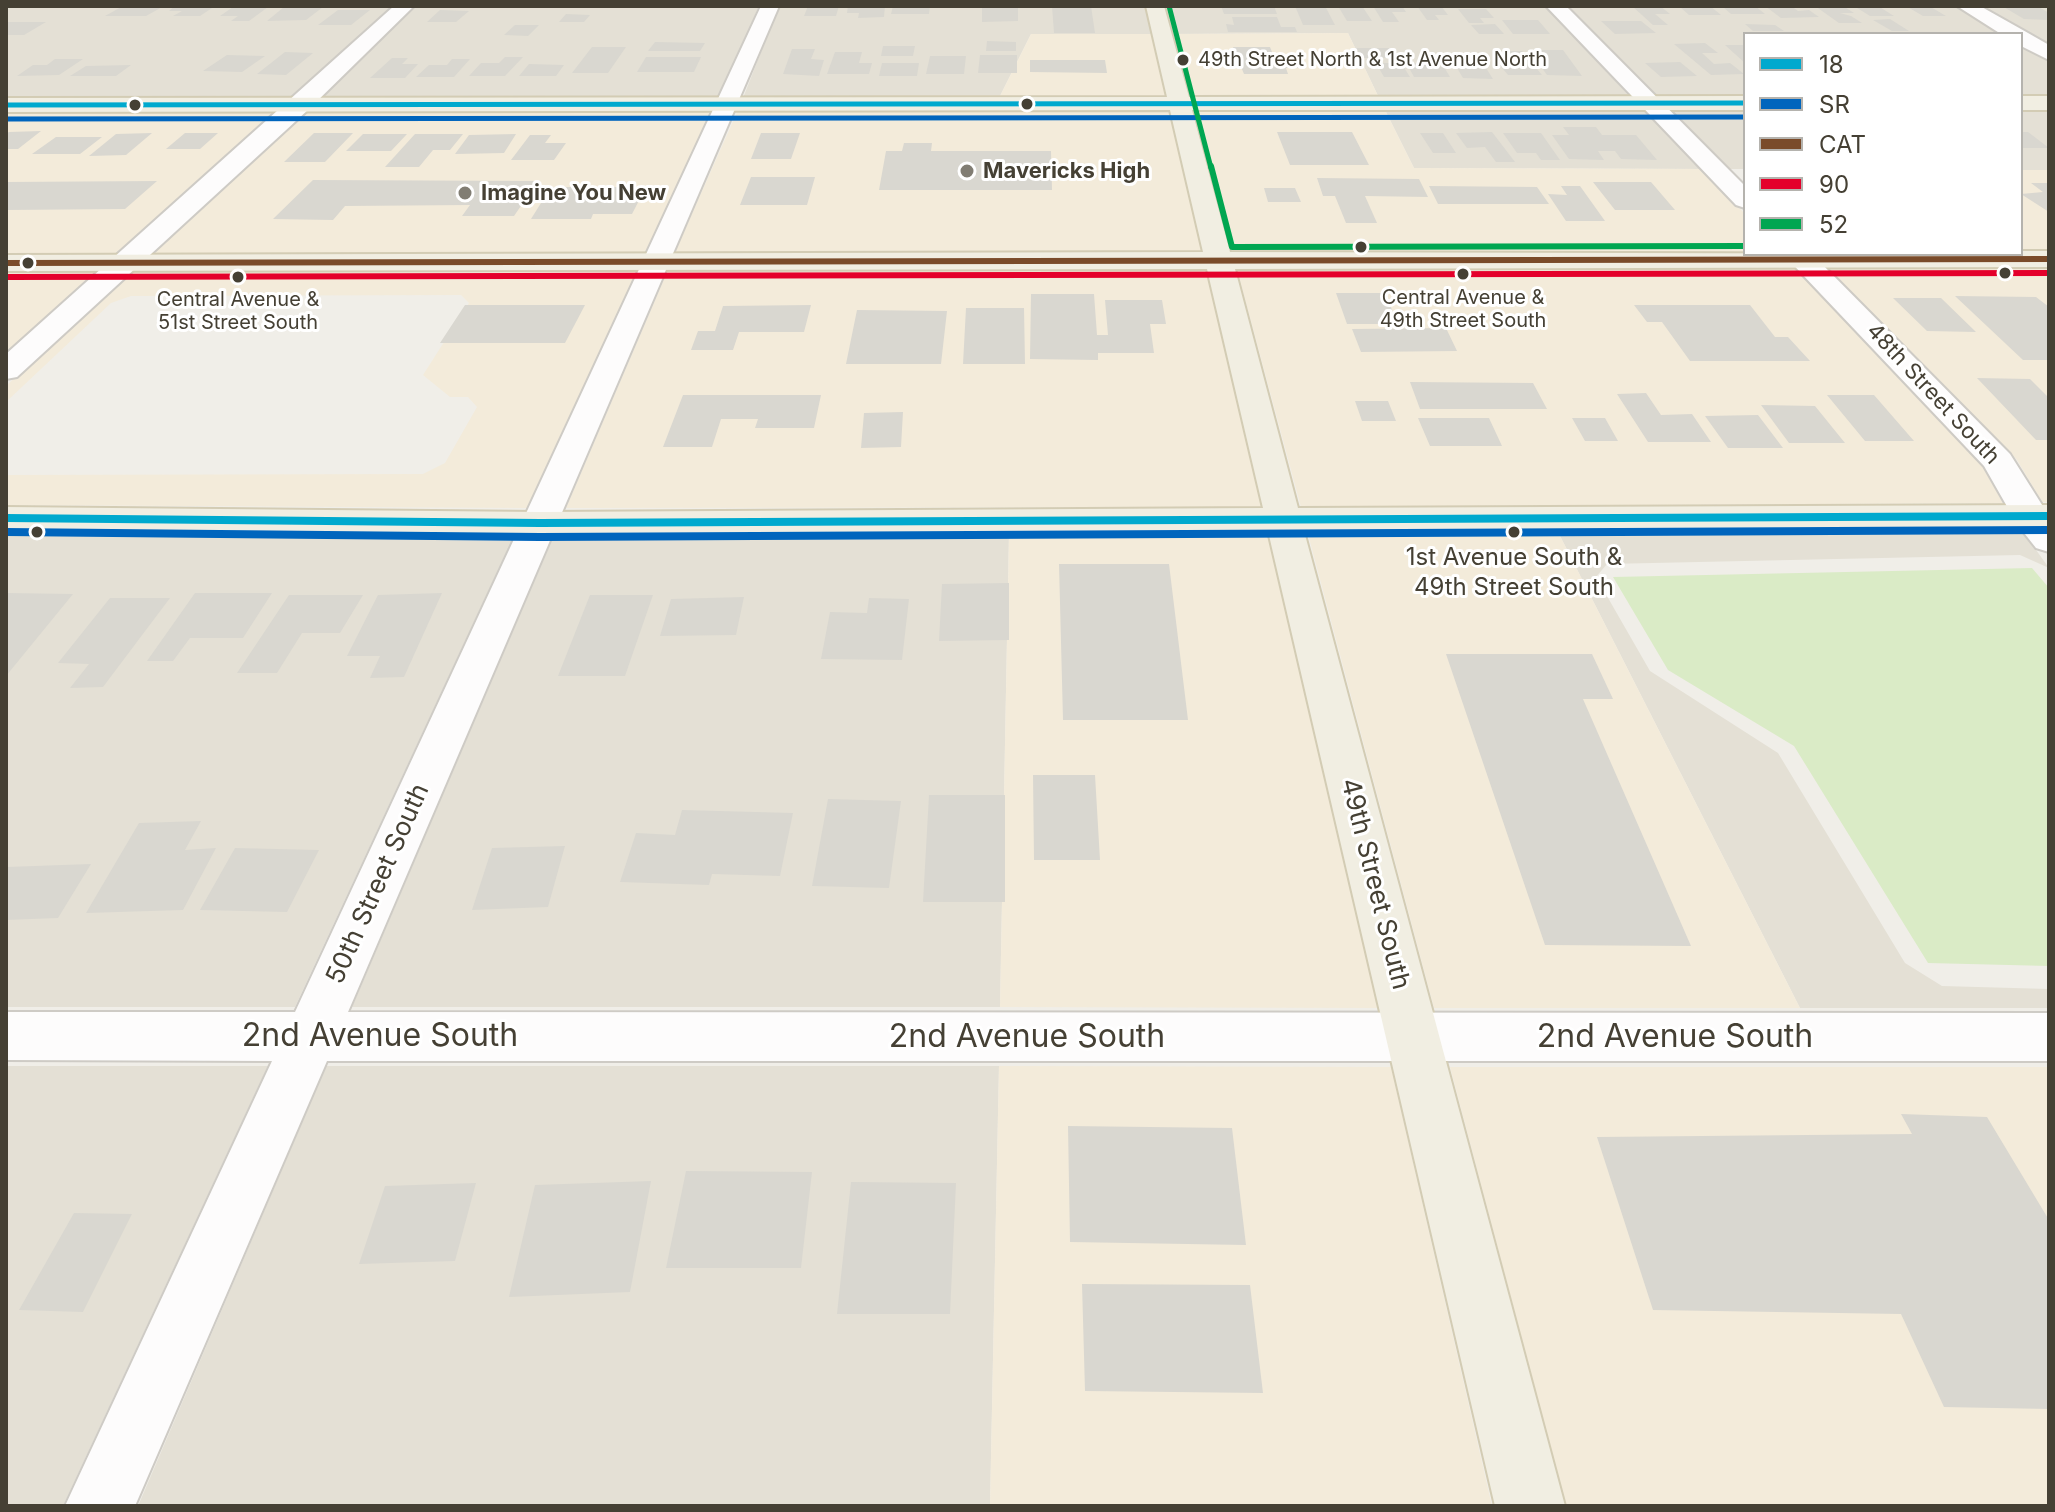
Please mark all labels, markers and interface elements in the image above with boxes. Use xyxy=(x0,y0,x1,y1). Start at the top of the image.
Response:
legend xyxy=(1743,32,2023,256)
place label: 49th Street North & 1st Avenue North xyxy=(1198,48,1547,72)
text: 18 xyxy=(1819,50,1844,79)
marker: 49th Street North & 1st Avenue North xyxy=(1175,52,1191,68)
text: SR xyxy=(1819,90,1850,119)
unlabelled marker xyxy=(1019,96,1035,112)
unlabelled marker xyxy=(127,97,143,113)
text: CAT xyxy=(1819,130,1866,159)
place label: Mavericks High xyxy=(983,158,1150,184)
marker: Mavericks High xyxy=(958,162,976,180)
text: 90 xyxy=(1819,170,1849,199)
place label: Imagine You New xyxy=(481,180,666,206)
marker: Imagine You New xyxy=(456,184,474,202)
text: 52 xyxy=(1819,210,1848,239)
unlabelled marker xyxy=(1353,239,1369,255)
unlabelled marker xyxy=(20,255,36,271)
unlabelled marker xyxy=(1997,265,2013,281)
marker: Central Avenue & 49th Street South xyxy=(1455,266,1471,282)
marker: Central Avenue & 51st Street South xyxy=(230,269,246,285)
place label: Central Avenue & 49th Street South xyxy=(1380,286,1546,333)
place label: Central Avenue & 51st Street South xyxy=(157,288,319,335)
street label: 48th Street South xyxy=(1861,318,2005,470)
unlabelled marker xyxy=(29,524,45,540)
marker: 1st Avenue South & 49th Street South xyxy=(1506,524,1522,540)
place label: 1st Avenue South & 49th Street South xyxy=(1406,544,1622,600)
street label: 49th Street South xyxy=(1334,775,1416,993)
street label: 50th Street South xyxy=(320,779,436,989)
street label: 2nd Avenue South xyxy=(242,1017,518,1055)
street label: 2nd Avenue South xyxy=(889,1018,1165,1056)
street label: 2nd Avenue South xyxy=(1537,1018,1813,1056)

